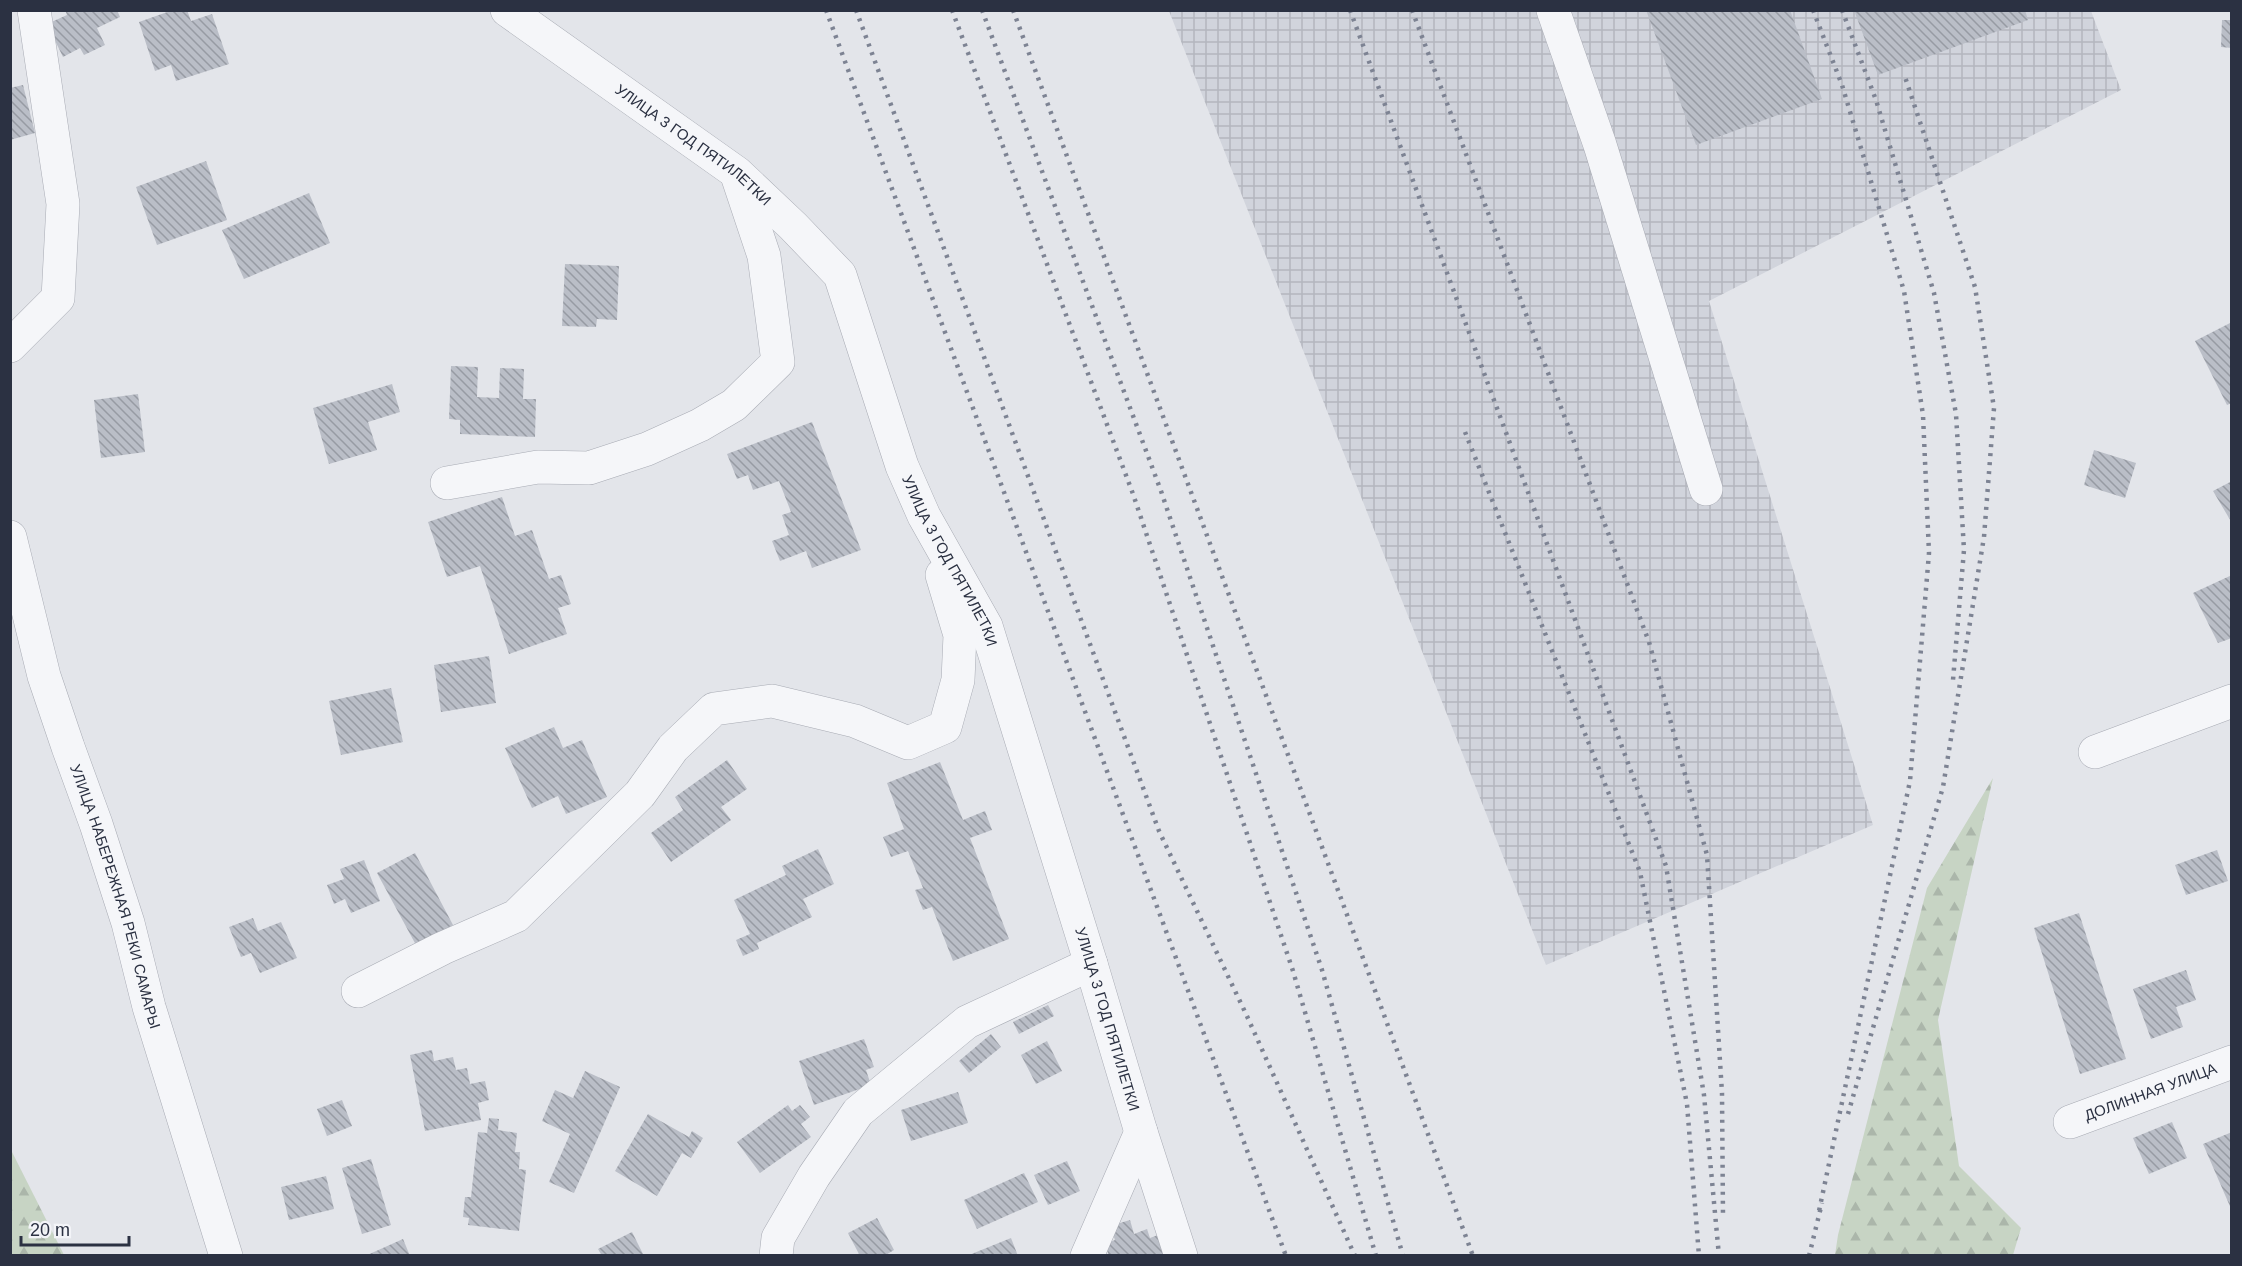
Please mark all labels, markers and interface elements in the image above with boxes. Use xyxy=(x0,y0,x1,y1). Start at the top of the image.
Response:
street label: УЛИЦА 3 ГОД ПЯТИЛЕТКИ xyxy=(612,81,775,209)
street label: УЛИЦА 3 ГОД ПЯТИЛЕТКИ xyxy=(899,472,1001,648)
street label: УЛИЦА НАБЕРЕЖНАЯ РЕКИ САМАРЫ xyxy=(67,762,164,1031)
street label: УЛИЦА 3 ГОД ПЯТИЛЕТКИ xyxy=(1072,925,1143,1113)
street label: ДОЛИННАЯ УЛИЦА xyxy=(2082,1059,2219,1124)
scale bar xyxy=(21,1209,129,1247)
text: 20 m xyxy=(30,1220,70,1240)

